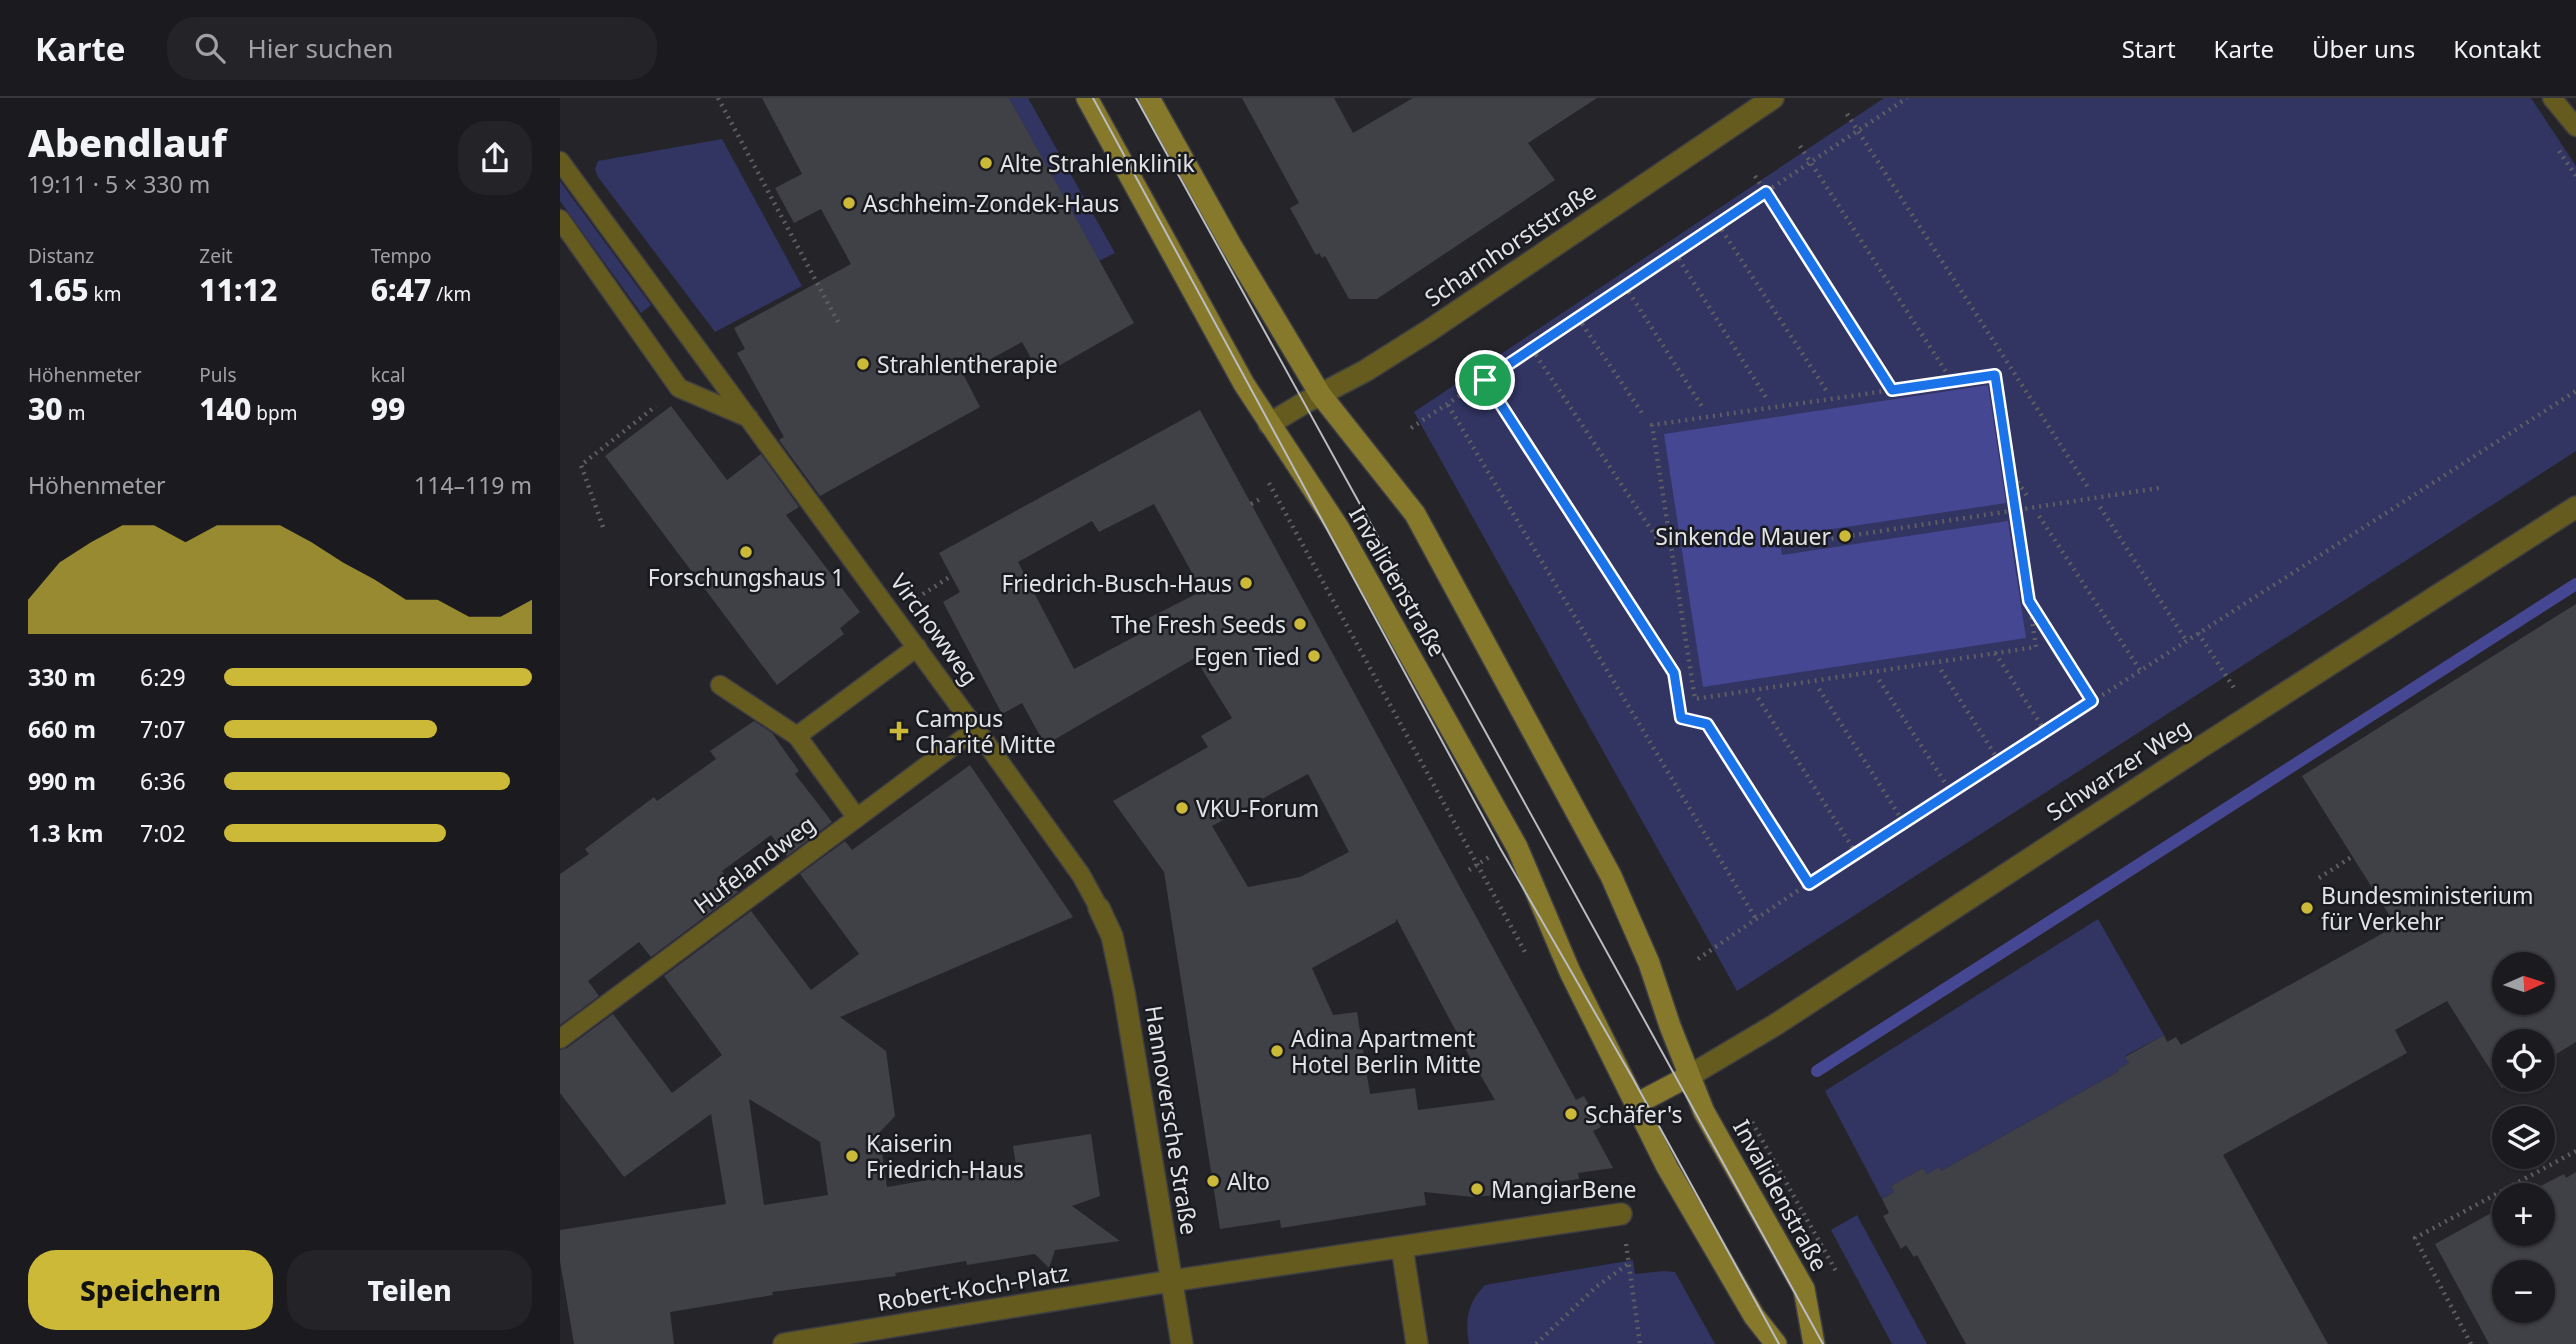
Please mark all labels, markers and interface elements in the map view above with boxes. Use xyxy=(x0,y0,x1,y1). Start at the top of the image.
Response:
search box xyxy=(167,17,657,80)
text: Karte xyxy=(35,26,125,71)
icon: search xyxy=(191,29,229,67)
text: Hier suchen xyxy=(247,30,393,66)
text: Start xyxy=(2122,32,2176,65)
text: Karte xyxy=(2214,32,2274,65)
text: Über uns xyxy=(2312,32,2415,65)
text: Kontakt xyxy=(2453,32,2541,65)
text: Abendlauf xyxy=(28,116,227,168)
button: share xyxy=(458,121,532,195)
place label: Alte Strahlenklinik xyxy=(1000,147,1195,179)
marker: Alte Strahlenklinik xyxy=(978,155,994,171)
text: 19:11 · 5 × 330 m xyxy=(28,168,210,200)
street label: Scharnhorststraße xyxy=(1418,175,1602,313)
place label: Aschheim-Zondek-Haus xyxy=(863,187,1119,219)
marker: Aschheim-Zondek-Haus xyxy=(841,195,857,211)
text: Distanz xyxy=(28,243,94,269)
text: Zeit xyxy=(199,243,233,269)
text: Tempo xyxy=(371,243,432,269)
text: 1.65 xyxy=(28,269,89,310)
text: 11:12 xyxy=(199,269,277,310)
text: 6:47 xyxy=(371,269,431,310)
text: km xyxy=(89,281,121,307)
text: /km xyxy=(431,281,471,307)
place label: Strahlentherapie xyxy=(877,348,1058,380)
pin xyxy=(1455,350,1515,410)
marker: Strahlentherapie xyxy=(855,356,871,372)
icon: arrive xyxy=(1466,361,1504,399)
text: Höhenmeter xyxy=(28,362,142,388)
text: Puls xyxy=(199,362,237,388)
text: kcal xyxy=(371,362,405,388)
text: 30 xyxy=(28,388,63,429)
text: 140 xyxy=(199,388,251,429)
text: 99 xyxy=(371,388,405,429)
text: m xyxy=(63,400,85,426)
text: bpm xyxy=(251,400,297,426)
text: Höhenmeter xyxy=(28,469,166,501)
text: 114–119 m xyxy=(414,469,532,501)
street label: Invalidenstraße xyxy=(1342,500,1454,662)
place label: Sinkende Mauer xyxy=(1655,520,1831,552)
marker: Sinkende Mauer xyxy=(1837,528,1853,544)
marker: Forschungshaus 1 xyxy=(738,544,754,560)
place label: Forschungshaus 1 xyxy=(648,561,844,593)
street label: Virchowweg xyxy=(884,567,986,691)
place label: Friedrich-Busch-Haus xyxy=(1001,567,1232,599)
marker: Friedrich-Busch-Haus xyxy=(1238,575,1254,591)
place label: The Fresh Seeds xyxy=(1111,608,1286,640)
marker: The Fresh Seeds xyxy=(1292,616,1308,632)
place label: Egen Tied xyxy=(1194,640,1300,672)
marker: Egen Tied xyxy=(1306,648,1322,664)
text: 330 m xyxy=(28,661,96,693)
text: 6:29 xyxy=(140,661,186,693)
place label: Campus Charité Mitte xyxy=(915,702,1056,760)
street label: Schwarzer Weg xyxy=(2040,710,2196,828)
text: 660 m xyxy=(28,713,96,745)
text: 7:07 xyxy=(140,713,186,745)
marker: Campus Charité Mitte xyxy=(889,721,909,741)
text: 990 m xyxy=(28,765,96,797)
text: 6:36 xyxy=(140,765,186,797)
place label: VKU-Forum xyxy=(1196,792,1319,824)
marker: VKU-Forum xyxy=(1174,800,1190,816)
street label: Hufelandweg xyxy=(687,808,821,920)
text: 1.3 km xyxy=(28,817,103,849)
text: 7:02 xyxy=(140,817,186,849)
place label: Bundesministerium für Verkehr xyxy=(2321,879,2534,937)
marker: Bundesministerium für Verkehr xyxy=(2299,900,2315,916)
north arrow xyxy=(2492,952,2555,1015)
map controls xyxy=(2492,952,2555,1323)
street label: Hannoversche Straße xyxy=(1138,1003,1206,1237)
place label: Adina Apartment Hotel Berlin Mitte xyxy=(1291,1022,1481,1080)
button: locate xyxy=(2492,1029,2555,1092)
marker: Adina Apartment Hotel Berlin Mitte xyxy=(1269,1043,1285,1059)
place label: Schäfer's xyxy=(1585,1098,1683,1130)
marker: Schäfer's xyxy=(1563,1106,1579,1122)
button: layers xyxy=(2492,1106,2555,1169)
street label: Invalidenstraße xyxy=(1726,1114,1836,1276)
place label: Kaiserin Friedrich-Haus xyxy=(866,1127,1024,1185)
marker: Kaiserin Friedrich-Haus xyxy=(844,1148,860,1164)
place label: Alto xyxy=(1227,1165,1270,1197)
marker: Alto xyxy=(1205,1173,1221,1189)
place label: MangiarBene xyxy=(1491,1173,1637,1205)
marker: MangiarBene xyxy=(1469,1181,1485,1197)
button: + xyxy=(2492,1183,2555,1246)
button: Speichern xyxy=(28,1250,273,1330)
button: Teilen xyxy=(287,1250,532,1330)
street label: Robert-Koch-Platz xyxy=(875,1256,1071,1318)
button: − xyxy=(2492,1260,2555,1323)

